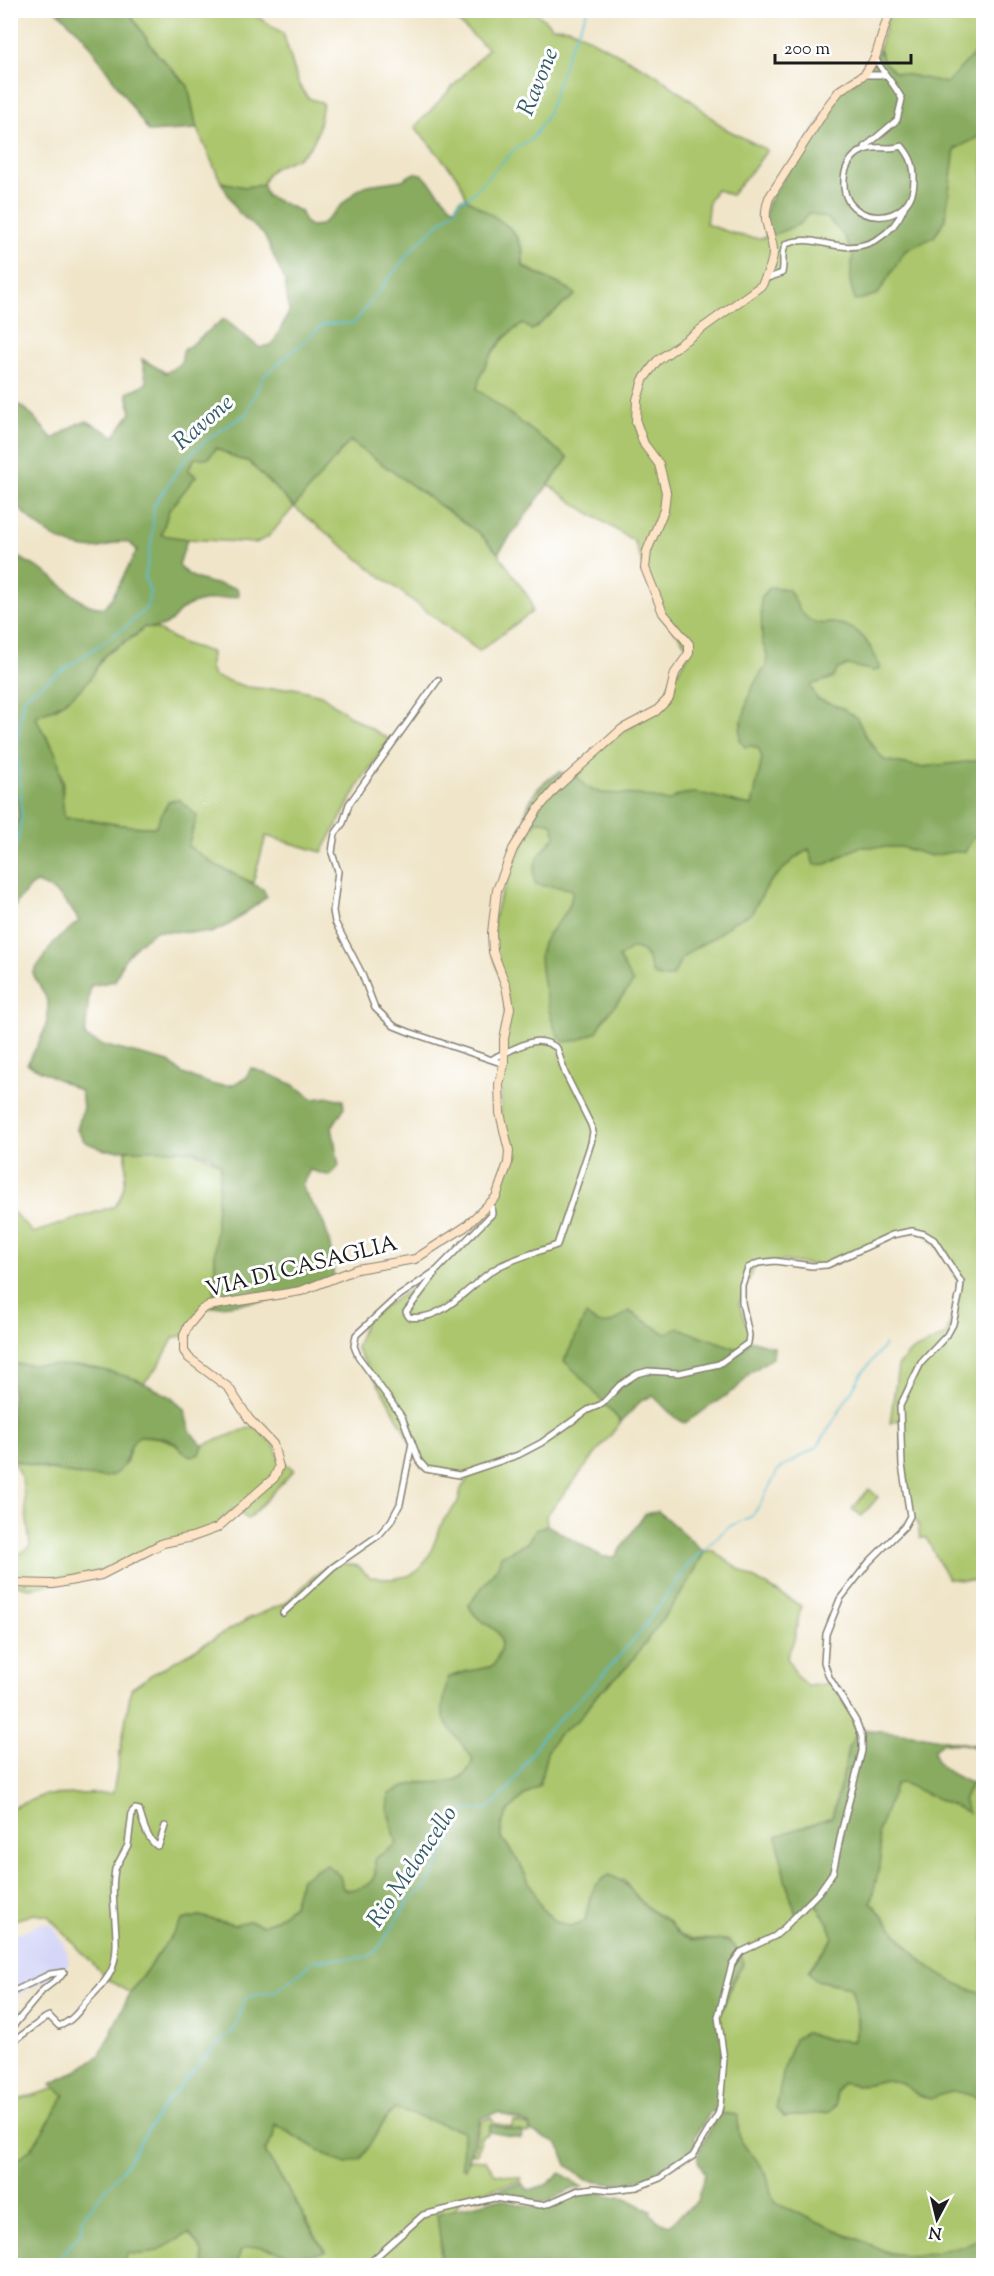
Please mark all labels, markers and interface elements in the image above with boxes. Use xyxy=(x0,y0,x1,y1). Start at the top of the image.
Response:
scale bar xyxy=(775,27,912,65)
text: 200 m xyxy=(784,37,830,63)
water label: Ravone xyxy=(510,43,568,121)
water label: Ravone xyxy=(166,387,242,459)
street label: VIA DI CASAGLIA xyxy=(203,1229,401,1307)
water label: Rio Meloncello xyxy=(360,1799,466,1935)
north arrow xyxy=(907,2189,967,2249)
text: N xyxy=(928,2219,943,2244)

